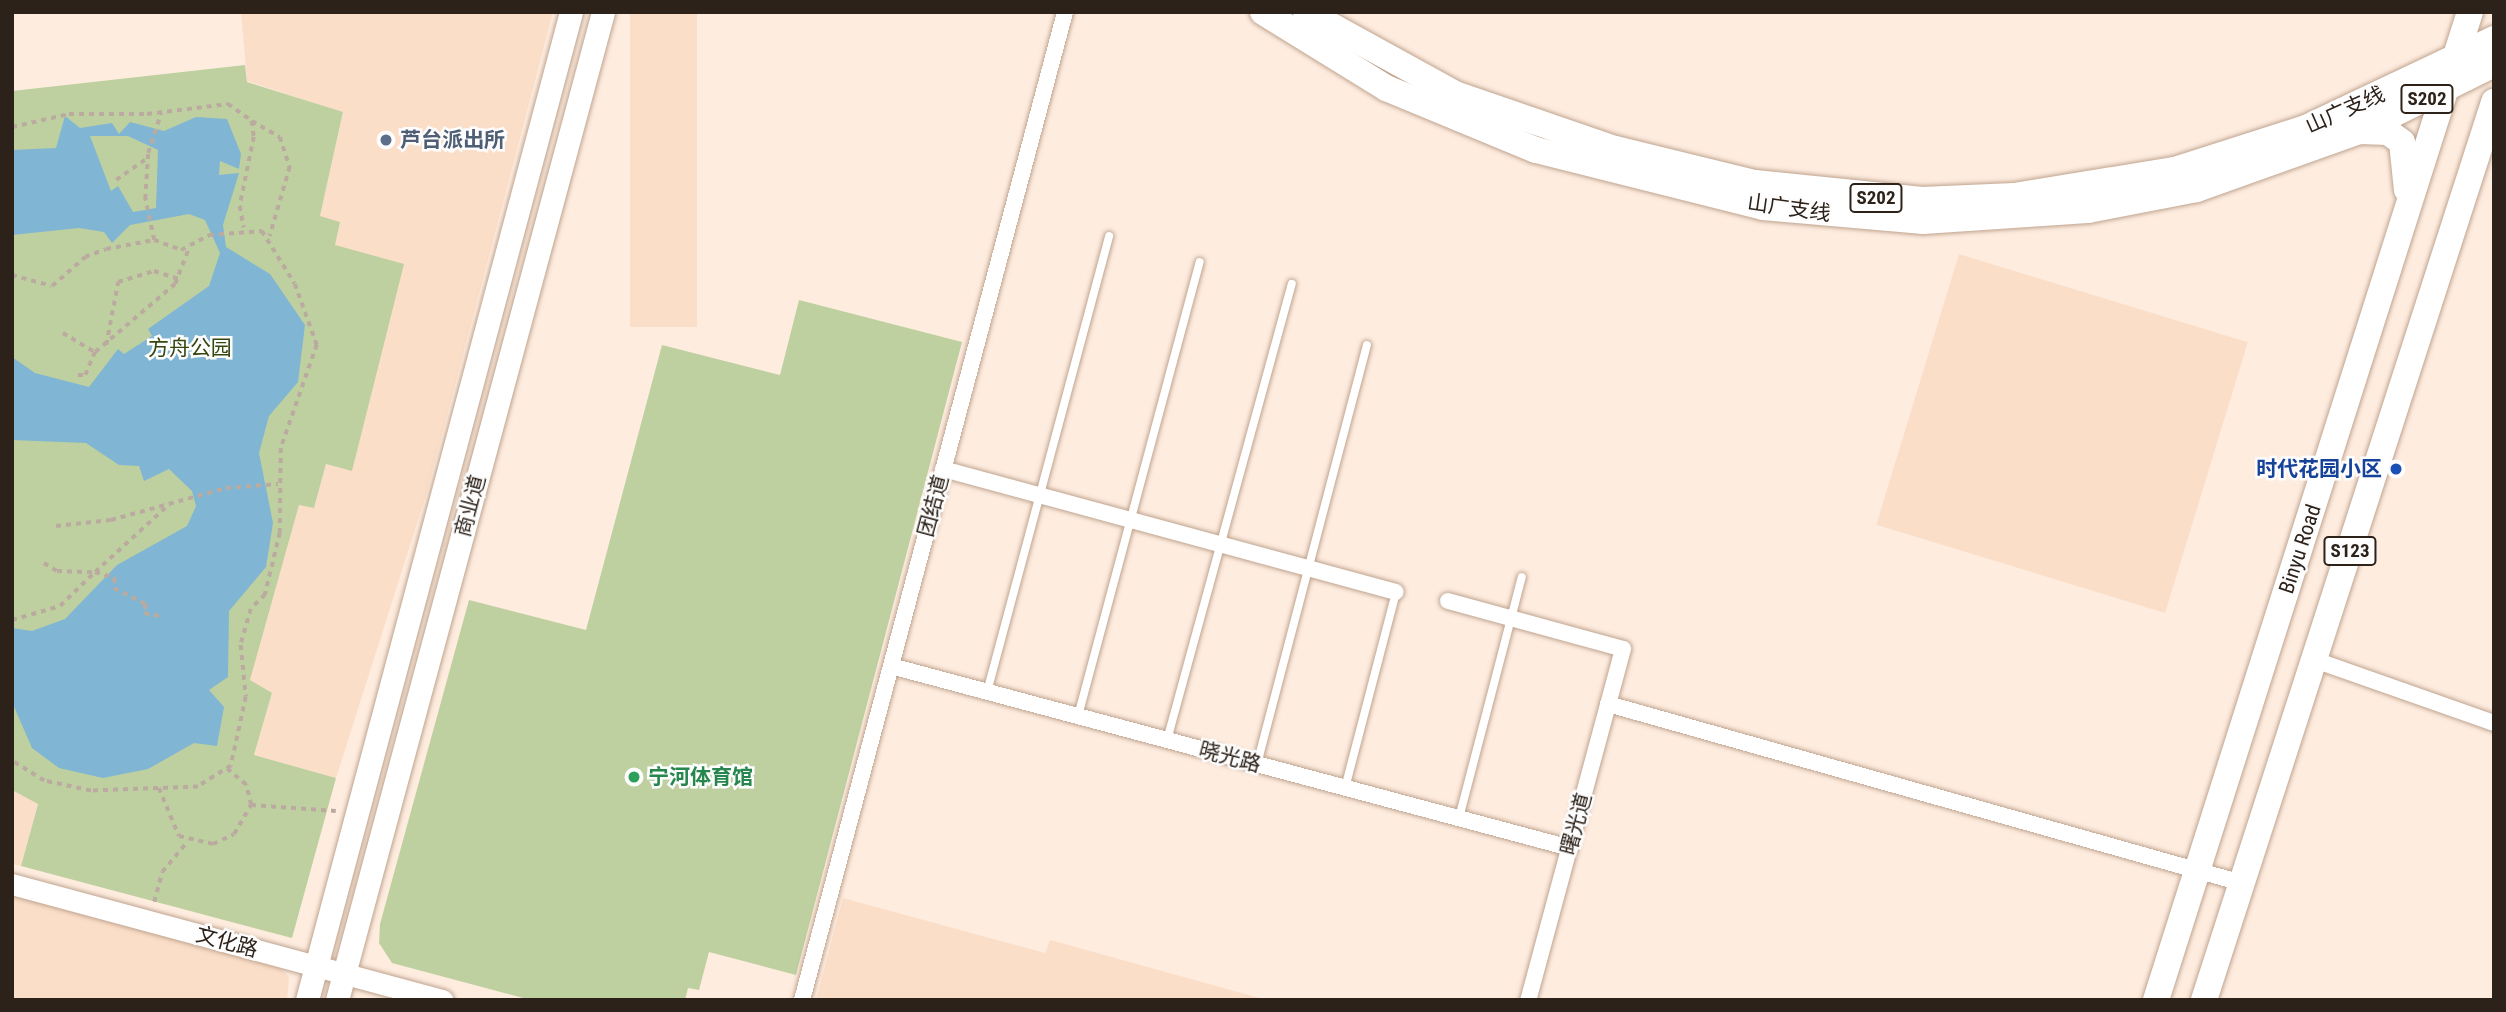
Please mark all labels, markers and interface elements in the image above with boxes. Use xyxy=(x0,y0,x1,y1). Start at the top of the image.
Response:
street label: 山广支线 xyxy=(2302,81,2388,139)
road number: S202 xyxy=(2399,83,2455,114)
place label: 芦台派出所 xyxy=(400,127,505,153)
marker: 芦台派出所 xyxy=(378,132,394,148)
road number: S202 xyxy=(1848,182,1904,214)
street label: 山广支线 xyxy=(1746,190,1832,226)
park label: 方舟公园 xyxy=(148,335,232,361)
place label: 时代花园小区 xyxy=(2256,456,2382,482)
marker: 时代花园小区 xyxy=(2388,461,2404,477)
street label: 商业道 xyxy=(450,472,490,540)
street label: 团结道 xyxy=(913,472,953,540)
street label: Binyu Road xyxy=(2274,501,2326,597)
road number: S123 xyxy=(2322,536,2378,566)
street label: 晓光路 xyxy=(1196,737,1264,777)
place label: 宁河体育馆 xyxy=(648,764,753,790)
marker: 宁河体育馆 xyxy=(626,769,642,785)
street label: 曙光道 xyxy=(1556,790,1596,858)
street label: 文化路 xyxy=(193,922,261,962)

